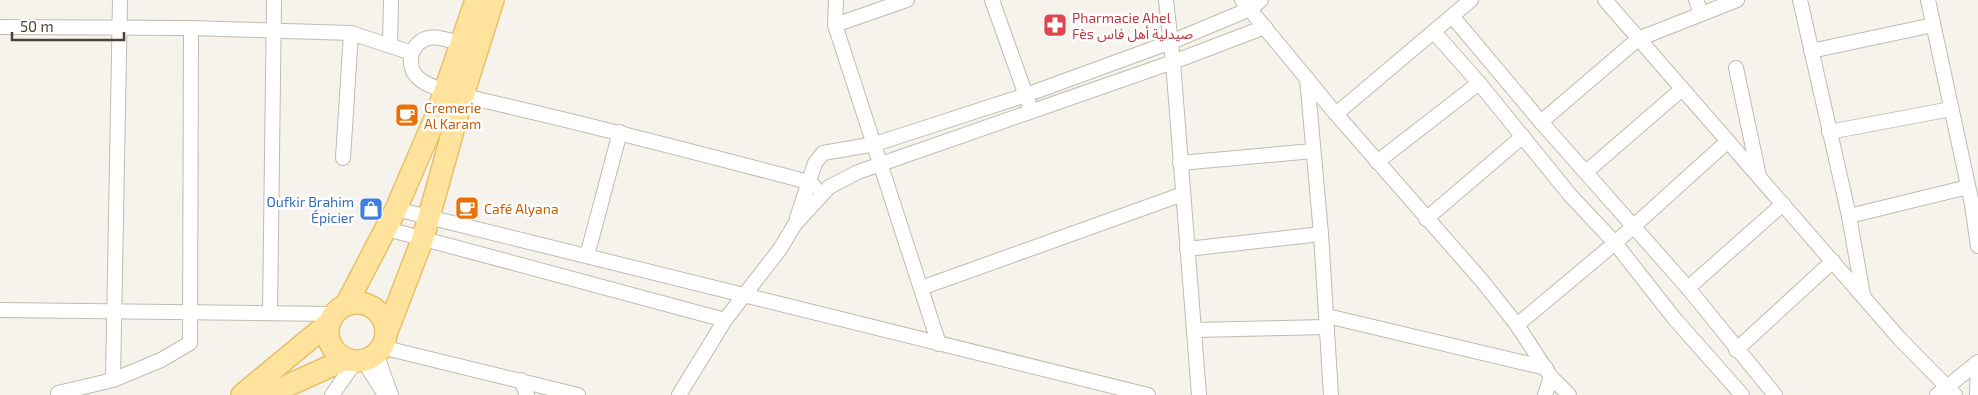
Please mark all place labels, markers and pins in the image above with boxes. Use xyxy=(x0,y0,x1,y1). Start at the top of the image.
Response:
place label: Pharmacie Ahel Fès صيدلية أهل فاس xyxy=(1072,9,1193,43)
pharmacy icon: Pharmacie Ahel Fès صيدلية أهل فاس xyxy=(1042,12,1068,38)
place label: Cremerie Al Karam xyxy=(424,99,481,132)
cafe icon: Cremerie Al Karam xyxy=(394,102,420,128)
place label: Oufkir Brahim Épicier xyxy=(266,193,354,226)
cafe icon: Café Alyana xyxy=(454,195,480,221)
shop icon: Oufkir Brahim Épicier xyxy=(358,196,384,222)
place label: Café Alyana xyxy=(484,200,559,217)

